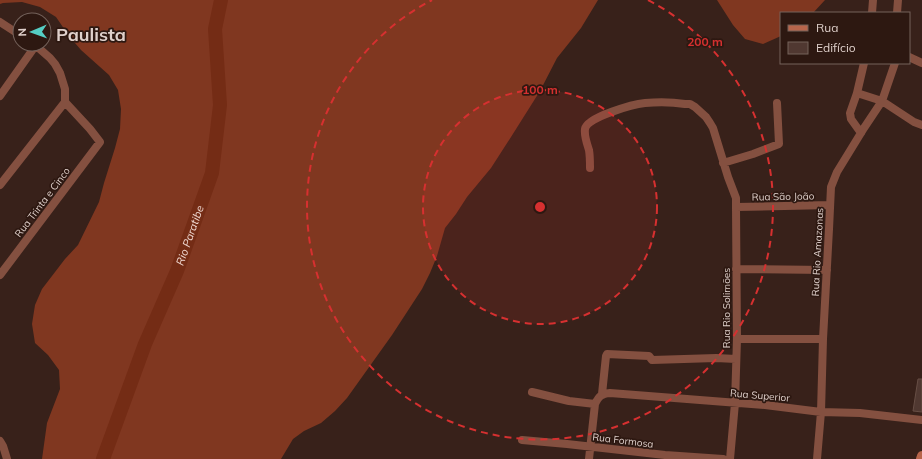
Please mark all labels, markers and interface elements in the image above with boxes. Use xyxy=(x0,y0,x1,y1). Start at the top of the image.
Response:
north arrow xyxy=(12,12,52,52)
legend xyxy=(780,12,910,64)
text: Rua xyxy=(816,20,838,35)
district label: Paulista xyxy=(56,23,126,46)
text: N xyxy=(15,28,29,37)
text: 200 m xyxy=(687,34,723,49)
text: Edifício xyxy=(816,40,856,55)
text: 100 m xyxy=(522,82,558,97)
street label: Rua Trinta e Cinco xyxy=(12,165,73,240)
street label: Rua São João xyxy=(752,189,815,204)
centre of rings xyxy=(533,200,547,214)
water label: Rio Paratibe xyxy=(173,204,207,267)
street label: Rua Rio Amazonas xyxy=(809,207,826,297)
street label: Rua Rio Solimões xyxy=(720,268,733,348)
street label: Rua Superior xyxy=(729,386,791,405)
street label: Rua Formosa xyxy=(592,430,654,451)

